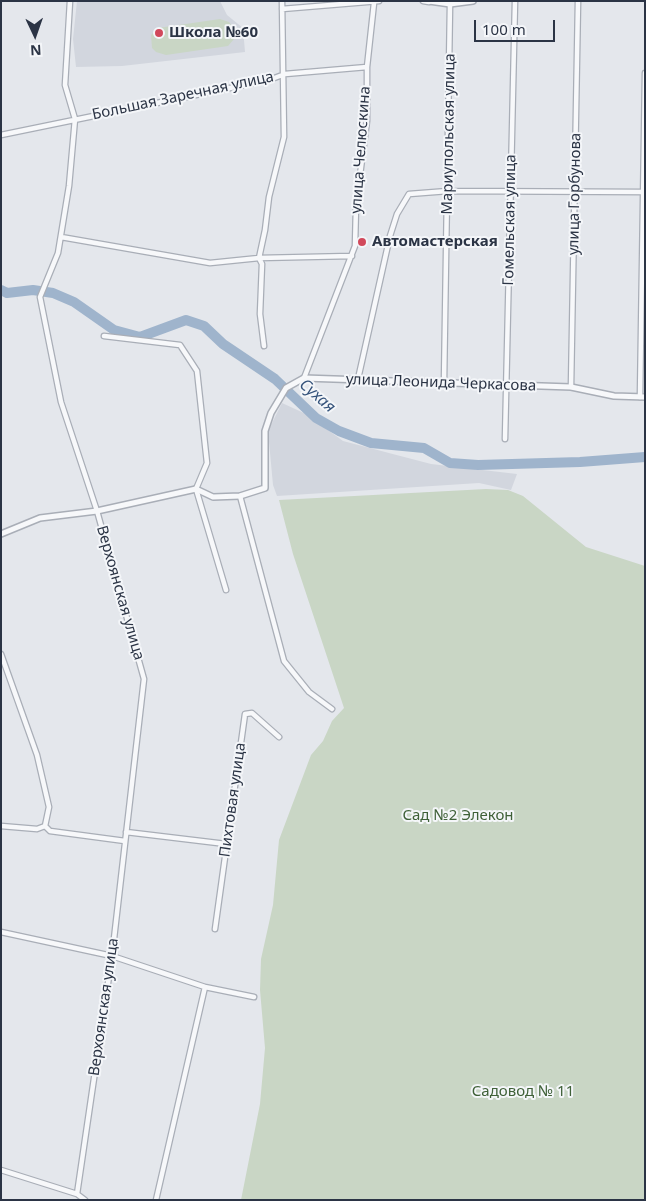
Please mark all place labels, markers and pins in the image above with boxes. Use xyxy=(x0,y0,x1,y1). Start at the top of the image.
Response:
place label: Школа №60 xyxy=(169,24,258,42)
marker: Школа №60 xyxy=(153,27,165,39)
place label: Автомастерская xyxy=(372,233,498,251)
marker: Автомастерская xyxy=(356,236,368,248)

